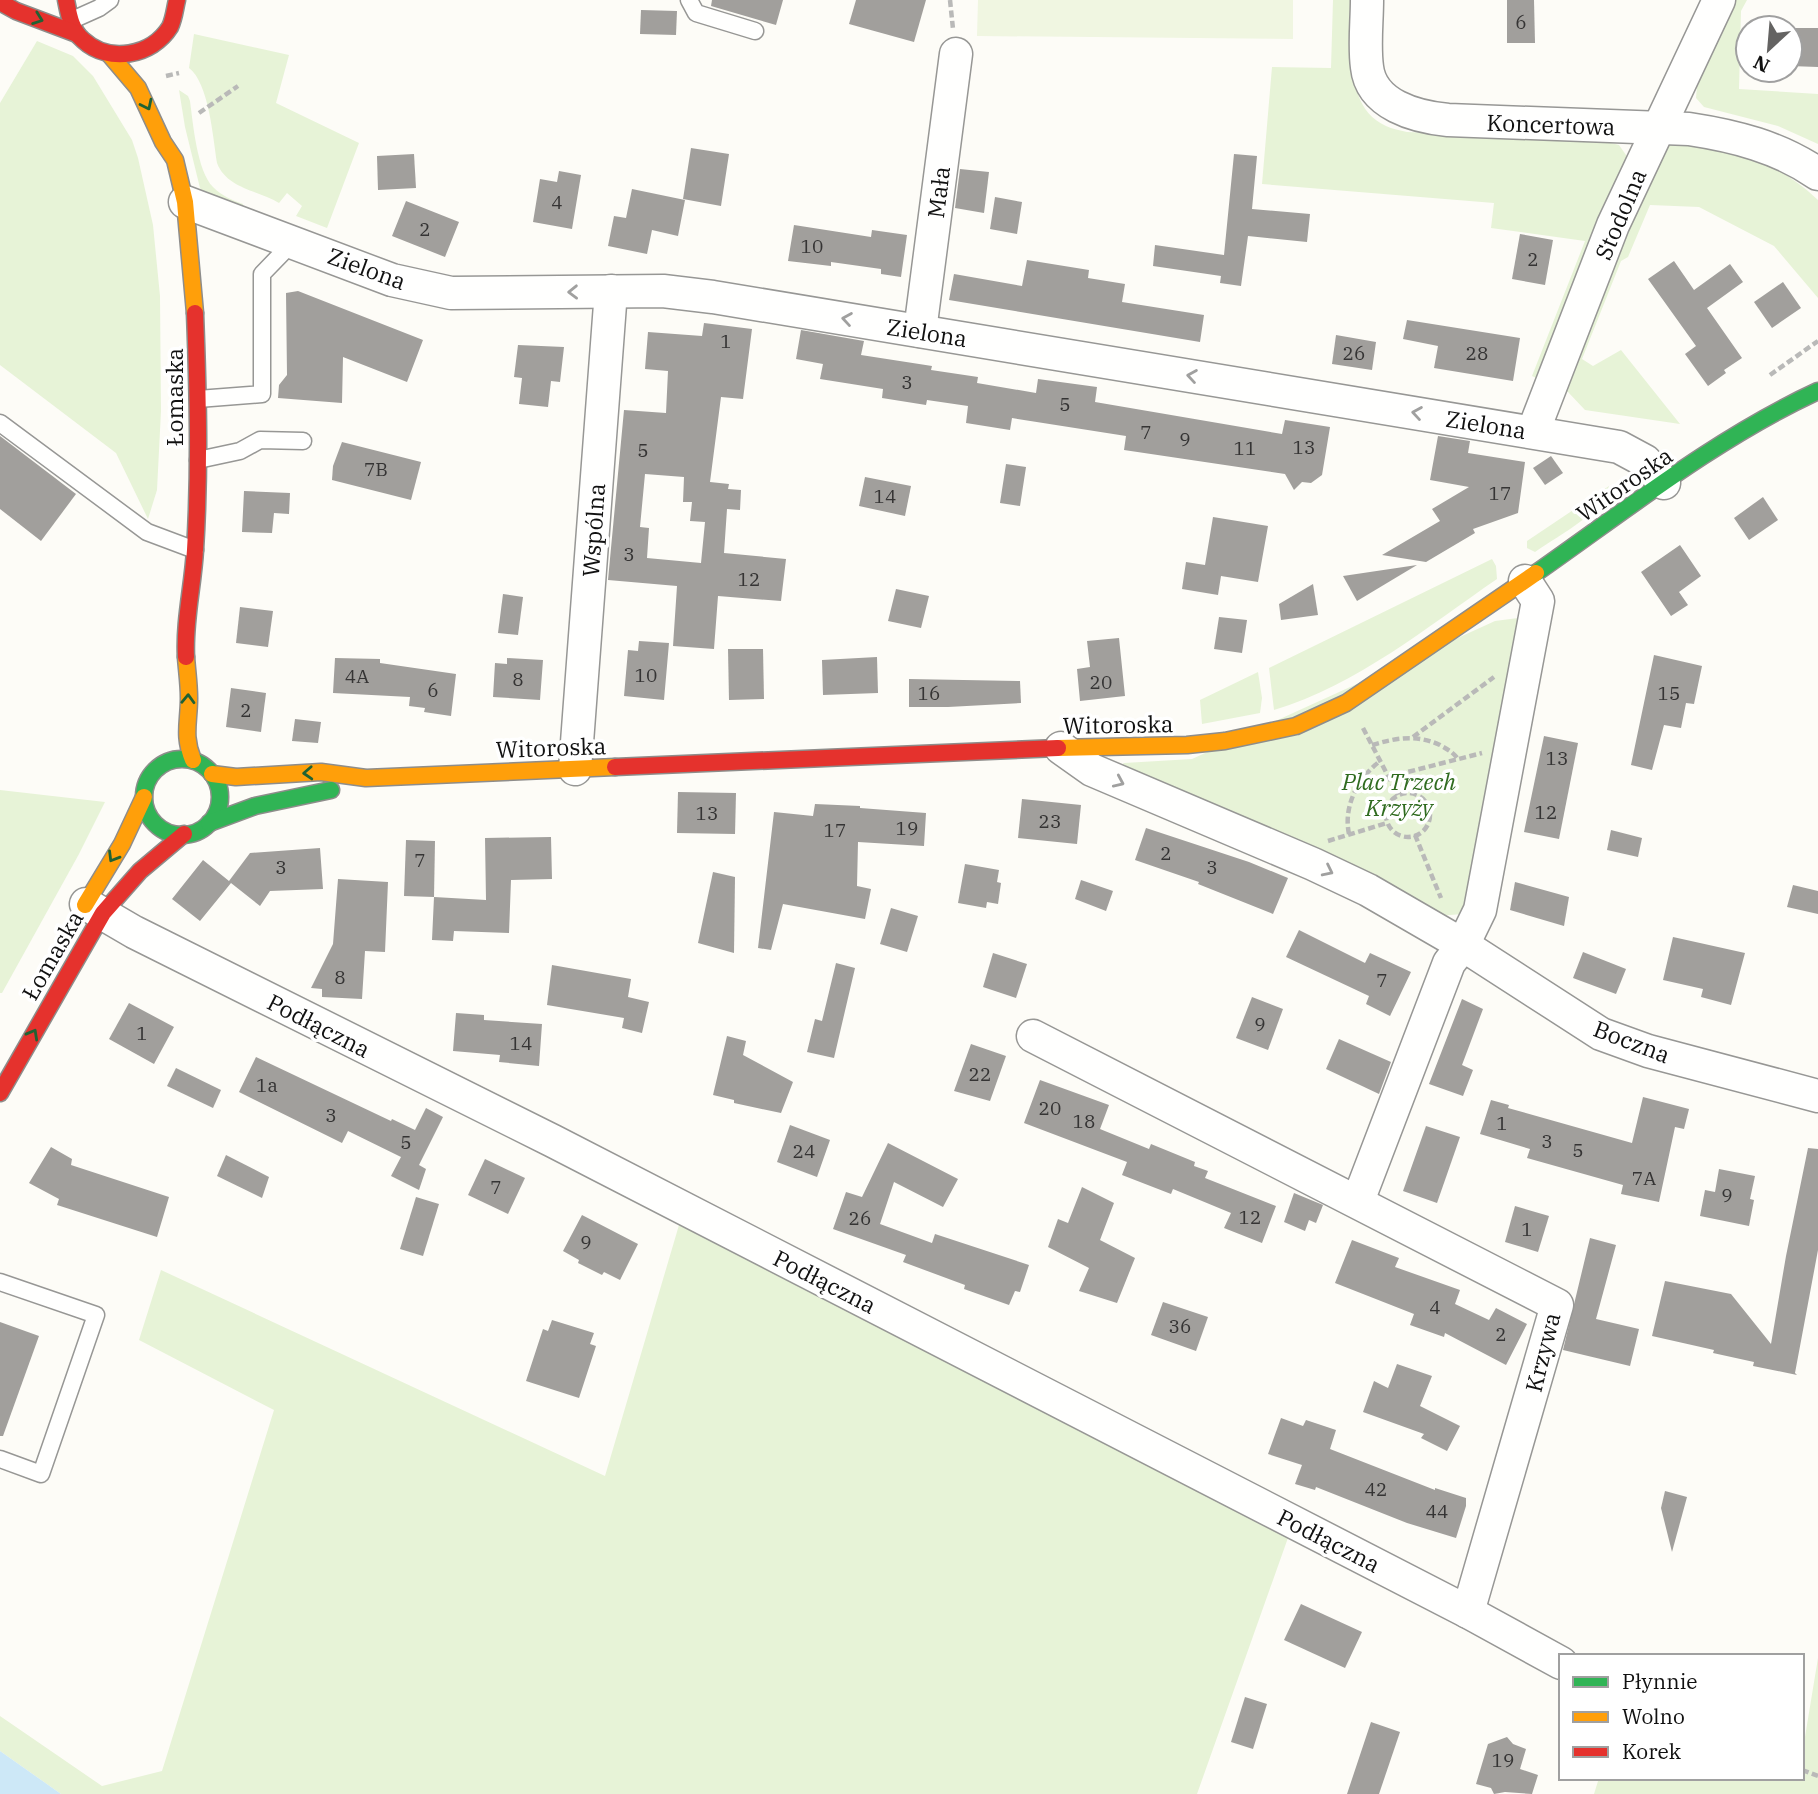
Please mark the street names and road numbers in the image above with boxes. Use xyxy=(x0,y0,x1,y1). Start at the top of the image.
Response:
street label: Koncertowa xyxy=(1486,107,1616,141)
street label: Mała xyxy=(920,164,956,220)
street label: Stodolna xyxy=(1587,164,1653,264)
street label: Zielona xyxy=(324,240,410,296)
street label: Zielona xyxy=(884,311,970,353)
street label: Łomaska xyxy=(159,348,189,446)
street label: Zielona xyxy=(1443,403,1529,445)
street label: Witoroska xyxy=(1570,440,1678,528)
street label: Wspólna xyxy=(575,482,611,578)
street label: Witoroska xyxy=(1062,708,1174,740)
street label: Witoroska xyxy=(495,730,607,764)
street label: Łomaska xyxy=(14,905,90,1005)
street label: Podłączna xyxy=(263,986,375,1064)
street label: Boczna xyxy=(1590,1013,1674,1069)
street label: Podłączna xyxy=(769,1242,881,1320)
street label: Krzywa xyxy=(1518,1309,1566,1395)
street label: Podłączna xyxy=(1273,1501,1385,1579)

